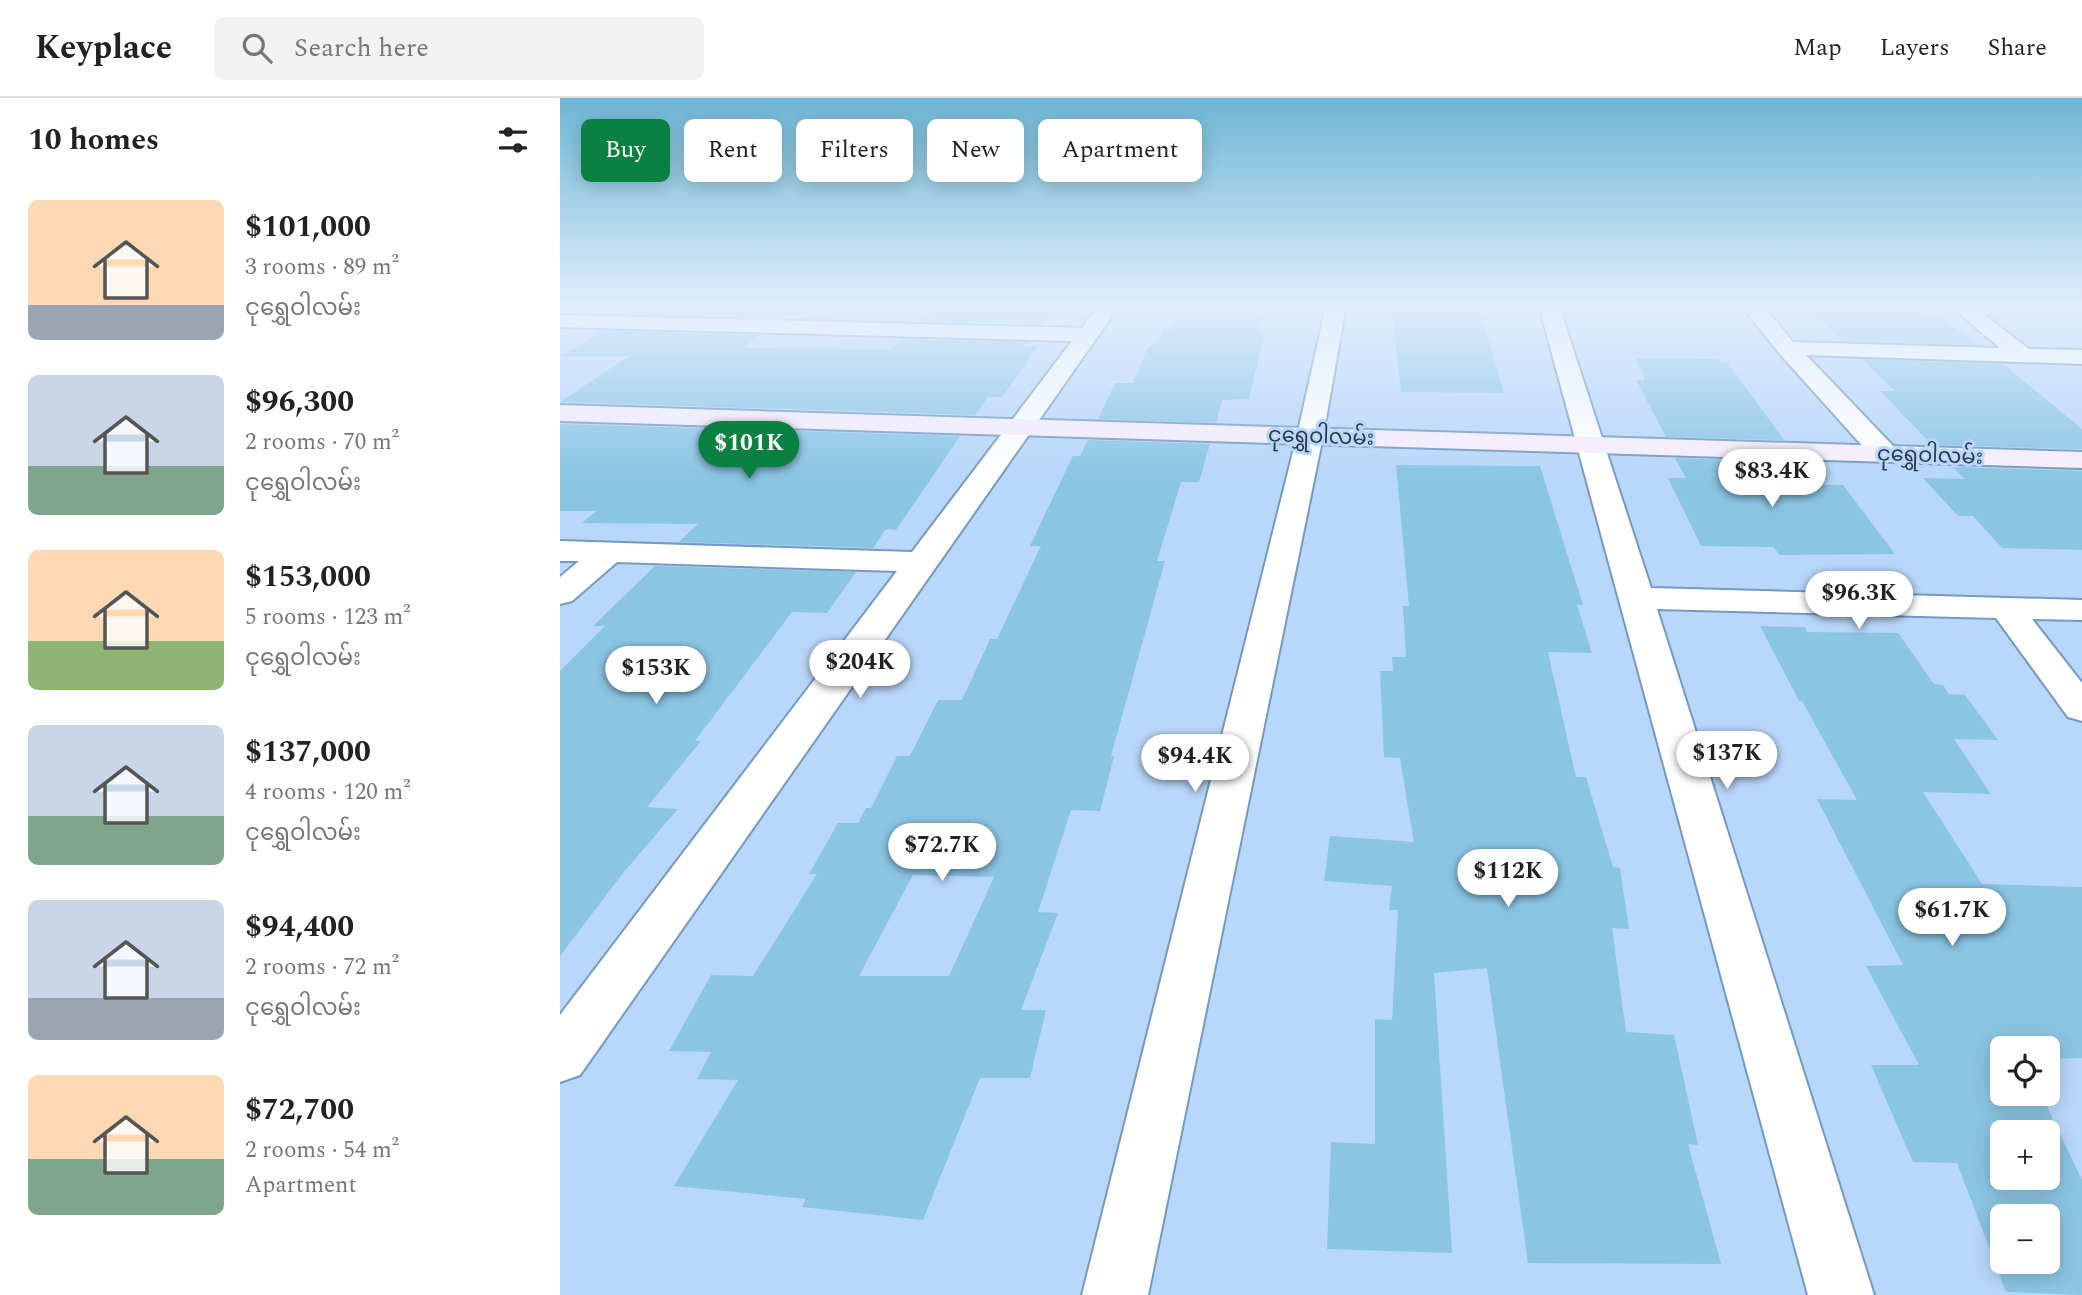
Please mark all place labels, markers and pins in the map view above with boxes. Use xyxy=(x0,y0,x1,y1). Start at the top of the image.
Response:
pin: $101K xyxy=(700,422,798,481)
pin: $83.4K xyxy=(1715,450,1829,509)
pin: $96.3K xyxy=(1802,572,1916,631)
pin: $204K xyxy=(811,640,909,700)
pin: $153K xyxy=(607,646,705,706)
pin: $137K xyxy=(1678,732,1776,791)
pin: $94.4K xyxy=(1138,734,1252,794)
pin: $72.7K xyxy=(885,824,999,883)
pin: $112K xyxy=(1459,850,1557,909)
pin: $61.7K xyxy=(1895,888,2009,948)

